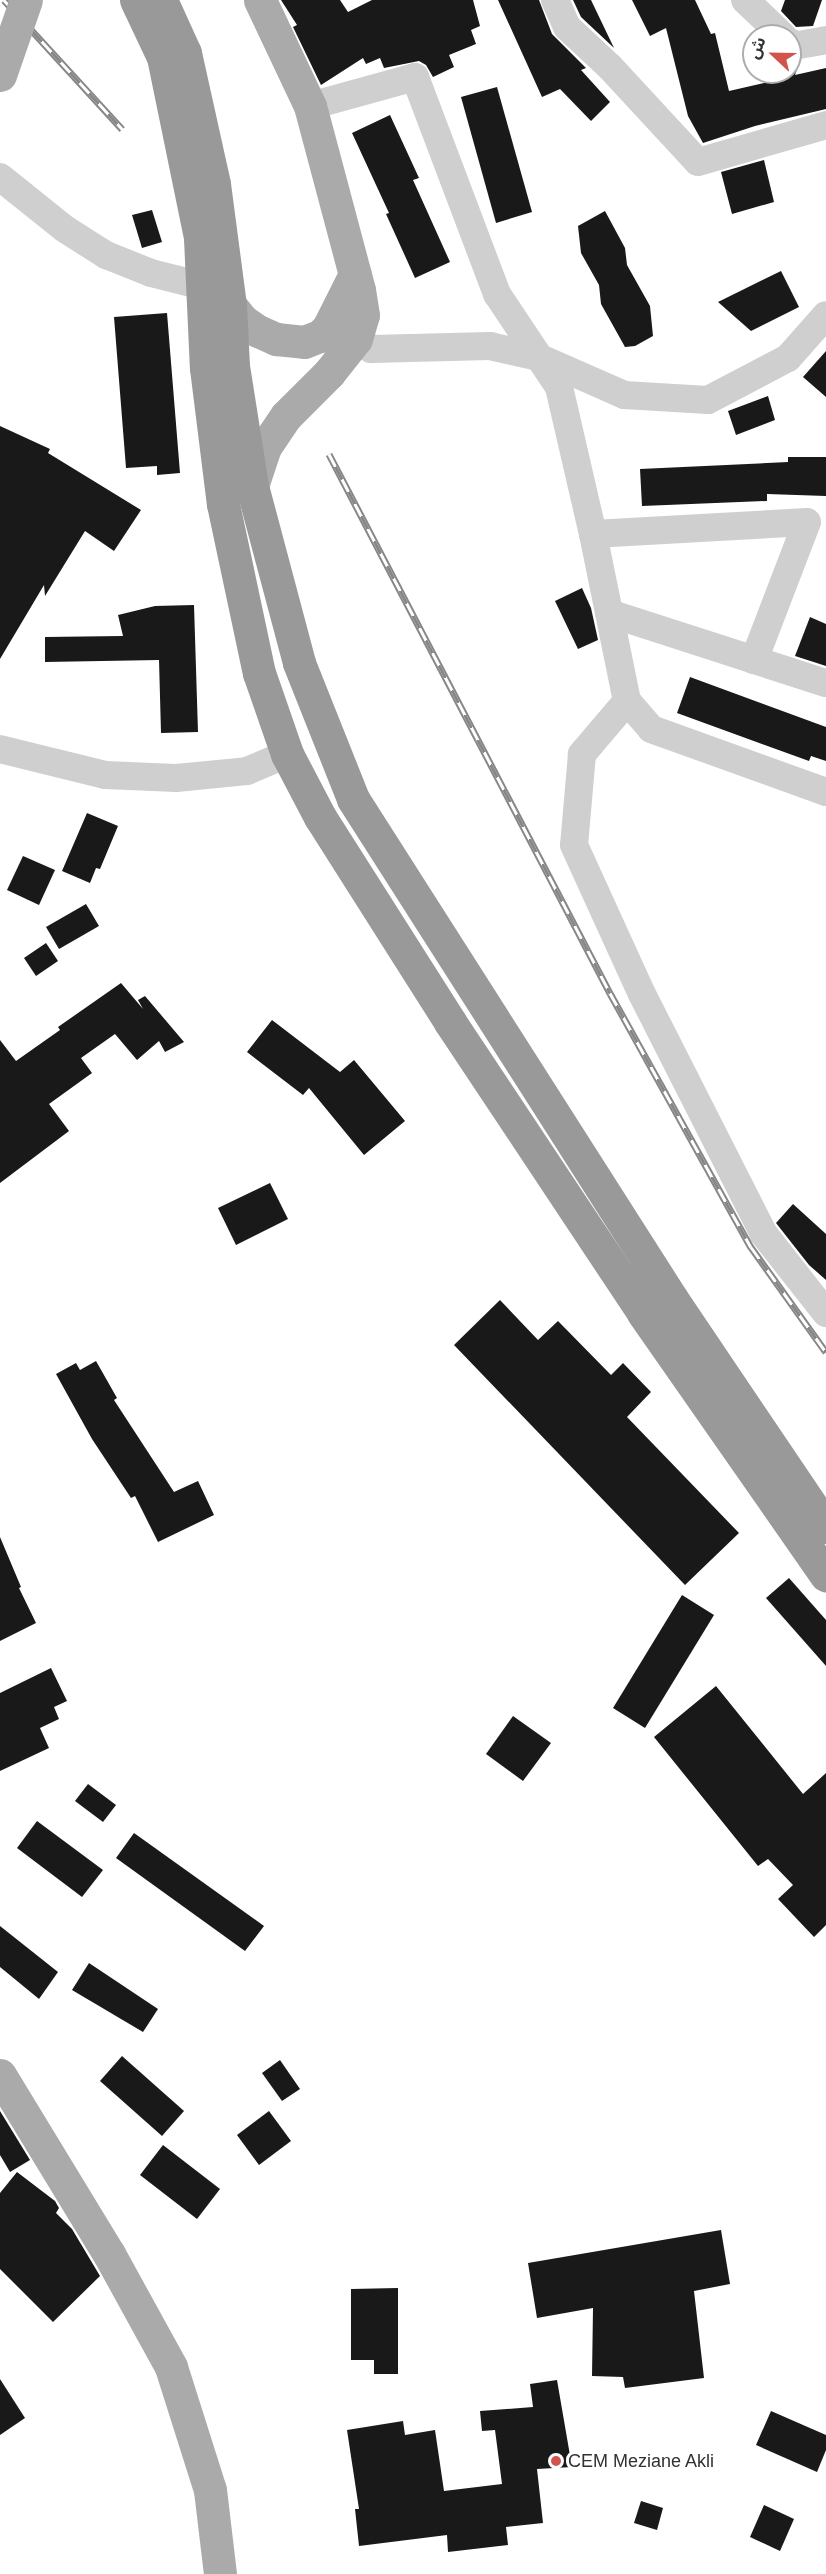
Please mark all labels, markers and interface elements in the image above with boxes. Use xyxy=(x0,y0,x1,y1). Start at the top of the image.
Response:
north arrow xyxy=(742,24,802,84)
text: ش xyxy=(745,34,769,61)
place label: CEM Meziane Akli xyxy=(568,2450,715,2472)
marker: CEM Meziane Akli xyxy=(549,2454,563,2468)

